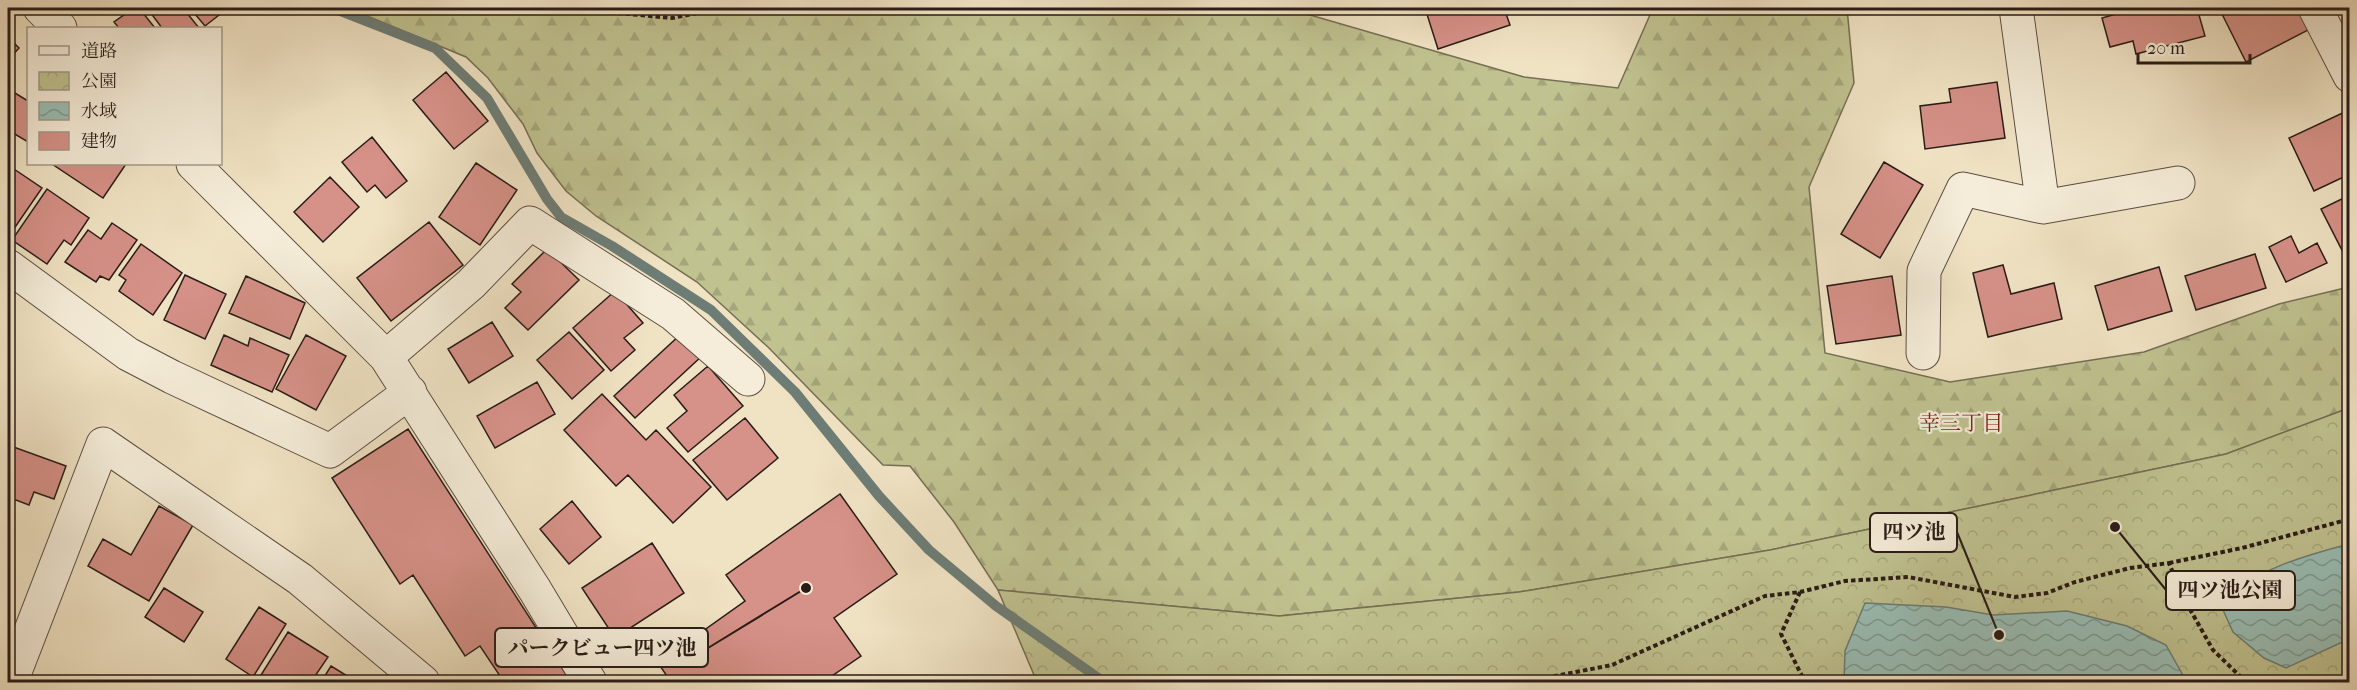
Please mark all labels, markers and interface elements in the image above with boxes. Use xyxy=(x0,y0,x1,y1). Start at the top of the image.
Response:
legend xyxy=(27,27,222,165)
scale bar xyxy=(2138,27,2250,65)
text: 20 m xyxy=(2147,38,2185,59)
text: 道路 xyxy=(81,41,117,62)
text: 公園 xyxy=(81,71,117,92)
text: 水域 xyxy=(81,101,117,122)
text: 建物 xyxy=(81,131,117,152)
district label: 幸三丁目 xyxy=(1919,411,2003,435)
callout: 四ツ池 xyxy=(1870,513,1957,552)
text: 四ツ池 xyxy=(1883,520,1946,544)
callout: 四ツ池公園 xyxy=(2166,571,2295,610)
text: 四ツ池公園 xyxy=(2178,578,2283,602)
callout: パークビュー四ツ池 xyxy=(495,628,708,667)
text: パークビュー四ツ池 xyxy=(508,636,697,660)

